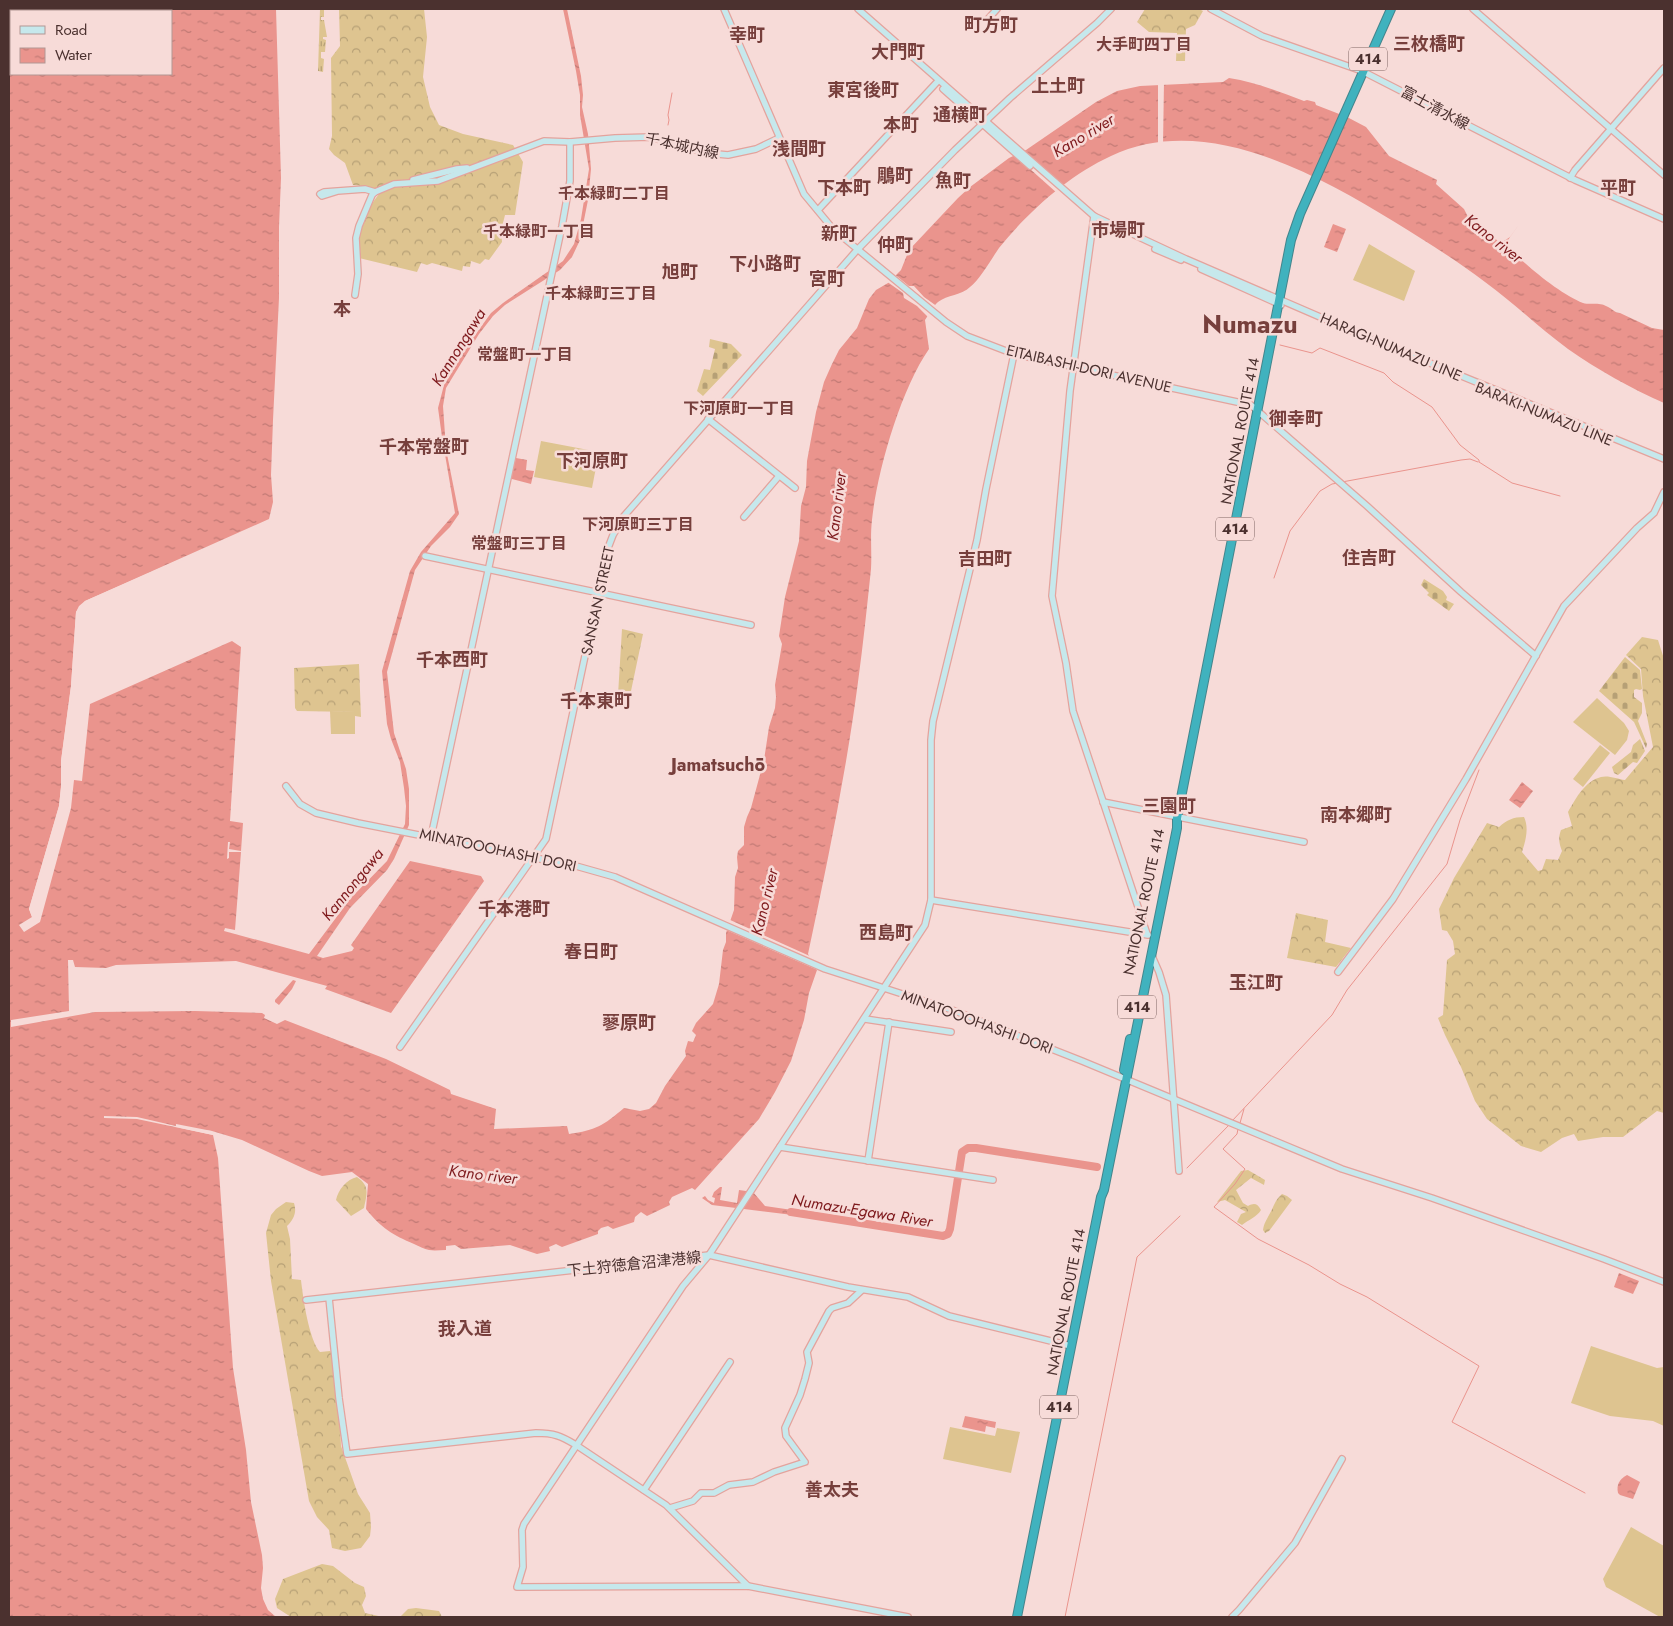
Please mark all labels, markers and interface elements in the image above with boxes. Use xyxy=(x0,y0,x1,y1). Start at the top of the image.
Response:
legend xyxy=(10,10,172,75)
district label: 町方町 xyxy=(964,12,1018,38)
text: Road xyxy=(55,19,87,41)
district label: 幸町 xyxy=(729,22,765,48)
district label: 三枚橋町 xyxy=(1393,31,1465,57)
district label: 大手町四丁目 xyxy=(1096,33,1192,56)
district label: 大門町 xyxy=(871,39,925,65)
text: Water xyxy=(55,44,93,66)
road number: 414 xyxy=(1349,48,1387,70)
district label: 上土町 xyxy=(1031,73,1085,99)
district label: 東宮後町 xyxy=(827,77,899,103)
street label: 富士清水線 xyxy=(1397,81,1473,135)
district label: 通横町 xyxy=(933,102,987,128)
water label: Kano river xyxy=(1048,107,1120,163)
district label: 本町 xyxy=(883,112,919,138)
street label: 千本城内線 xyxy=(643,127,721,165)
district label: 浅間町 xyxy=(772,136,826,162)
district label: 鵰町 xyxy=(877,163,913,189)
district label: 魚町 xyxy=(935,168,971,194)
district label: 下本町 xyxy=(817,175,871,201)
district label: 平町 xyxy=(1600,175,1636,201)
district label: 千本緑町二丁目 xyxy=(558,182,670,205)
water label: Kano river xyxy=(1460,208,1529,270)
district label: 市場町 xyxy=(1091,217,1145,243)
district label: 千本緑町一丁目 xyxy=(483,220,595,243)
district label: 新町 xyxy=(821,221,857,247)
district label: 仲町 xyxy=(877,232,913,258)
district label: 下小路町 xyxy=(729,251,801,277)
district label: 旭町 xyxy=(662,259,698,285)
district label: 宮町 xyxy=(809,266,845,292)
district label: 千本緑町三丁目 xyxy=(545,282,657,305)
district label: 本 xyxy=(333,296,351,322)
water label: Kannongawa xyxy=(425,304,491,390)
district label: Numazu xyxy=(1202,306,1298,342)
street label: HARAGI-NUMAZU LINE xyxy=(1317,307,1465,387)
street label: EITAIBASHI-DORI AVENUE xyxy=(1004,339,1174,399)
district label: 常盤町一丁目 xyxy=(477,343,573,366)
street label: NATIONAL ROUTE 414 xyxy=(1215,355,1265,506)
street label: BARAKI-NUMAZU LINE xyxy=(1472,376,1616,452)
district label: 下河原町一丁目 xyxy=(683,397,795,420)
district label: 御幸町 xyxy=(1268,406,1323,432)
district label: 千本常盤町 xyxy=(379,434,469,460)
district label: 下河原町 xyxy=(556,448,628,474)
water label: Kano river xyxy=(821,469,852,541)
district label: 下河原町三丁目 xyxy=(582,513,694,536)
road number: 414 xyxy=(1216,518,1254,540)
district label: 常盤町三丁目 xyxy=(471,532,567,555)
street label: SANSAN STREET xyxy=(576,544,620,658)
district label: 住吉町 xyxy=(1342,545,1396,571)
district label: 吉田町 xyxy=(958,546,1012,572)
district label: 千本西町 xyxy=(416,647,488,673)
district label: 千本東町 xyxy=(560,688,632,714)
district label: Jamatsuchō xyxy=(668,752,765,778)
district label: 三園町 xyxy=(1142,793,1196,819)
district label: 南本郷町 xyxy=(1320,802,1392,828)
street label: MINATOOOHASHI DORI xyxy=(417,823,579,877)
street label: NATIONAL ROUTE 414 xyxy=(1118,826,1170,977)
water label: Kannongawa xyxy=(316,843,389,926)
water label: Kano river xyxy=(745,865,784,938)
district label: 千本港町 xyxy=(478,896,550,922)
district label: 西島町 xyxy=(859,920,913,946)
district label: 春日町 xyxy=(564,939,618,965)
district label: 玉江町 xyxy=(1229,970,1283,996)
street label: MINATOOOHASHI DORI xyxy=(898,984,1056,1060)
road number: 414 xyxy=(1118,996,1156,1019)
district label: 蓼原町 xyxy=(602,1010,656,1036)
water label: Kano river xyxy=(448,1159,520,1190)
water label: Numazu-Egawa River xyxy=(790,1188,936,1233)
street label: NATIONAL ROUTE 414 xyxy=(1041,1226,1091,1377)
street label: 下土狩徳倉沼津港線 xyxy=(566,1246,702,1282)
district label: 我入道 xyxy=(438,1316,492,1342)
road number: 414 xyxy=(1040,1395,1078,1418)
district label: 善太夫 xyxy=(805,1477,859,1503)

